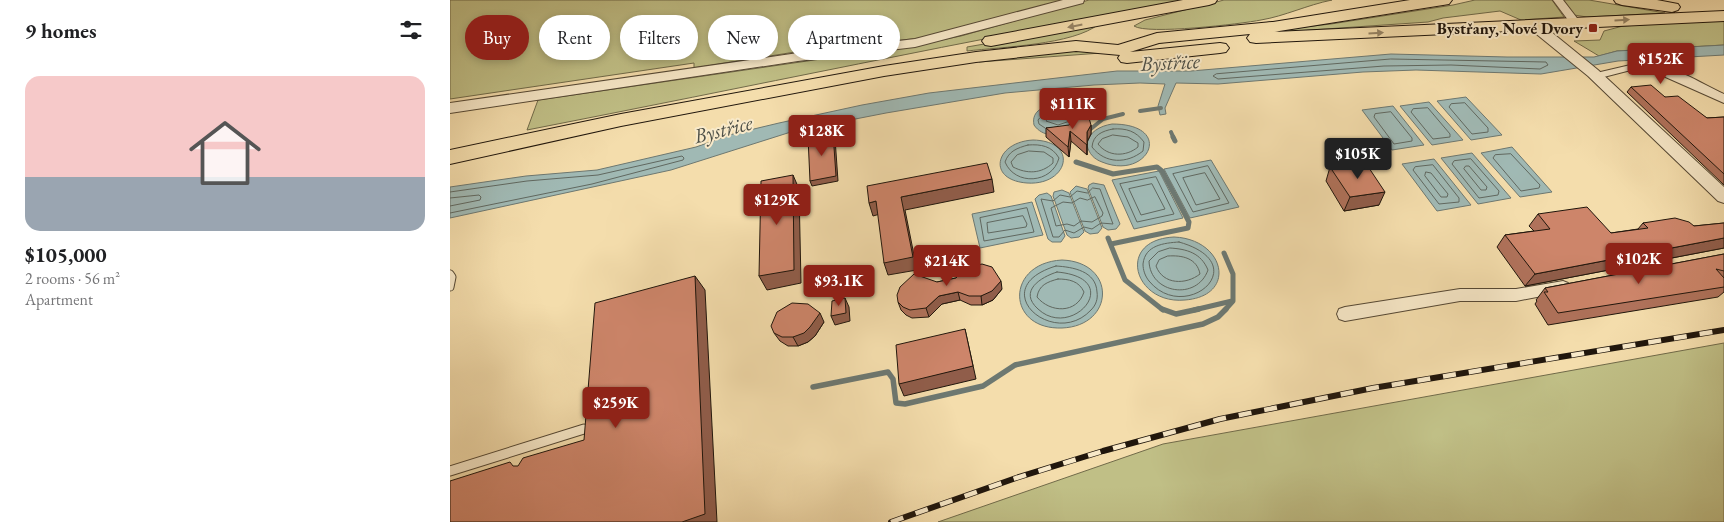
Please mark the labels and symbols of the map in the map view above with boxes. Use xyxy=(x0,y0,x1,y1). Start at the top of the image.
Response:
one-way arrow xyxy=(1614,16,1630,24)
place label: Bystřany, Nové Dvory xyxy=(1437,18,1583,39)
one-way arrow xyxy=(1066,22,1082,30)
marker: Bystřany, Nové Dvory xyxy=(1587,22,1599,34)
one-way arrow xyxy=(1368,28,1384,36)
pin: $152K xyxy=(1626,42,1696,85)
water label: Bystřice xyxy=(1139,47,1201,77)
pin: $111K xyxy=(1038,88,1108,130)
water label: Bystřice xyxy=(690,108,756,150)
pin: $128K xyxy=(787,114,857,157)
pin: $105K xyxy=(1323,138,1393,180)
pin: $129K xyxy=(742,184,812,226)
pin: $102K xyxy=(1604,242,1674,285)
pin: $214K xyxy=(912,244,982,287)
pin: $93.1K xyxy=(798,264,880,307)
pin: $259K xyxy=(581,386,651,429)

